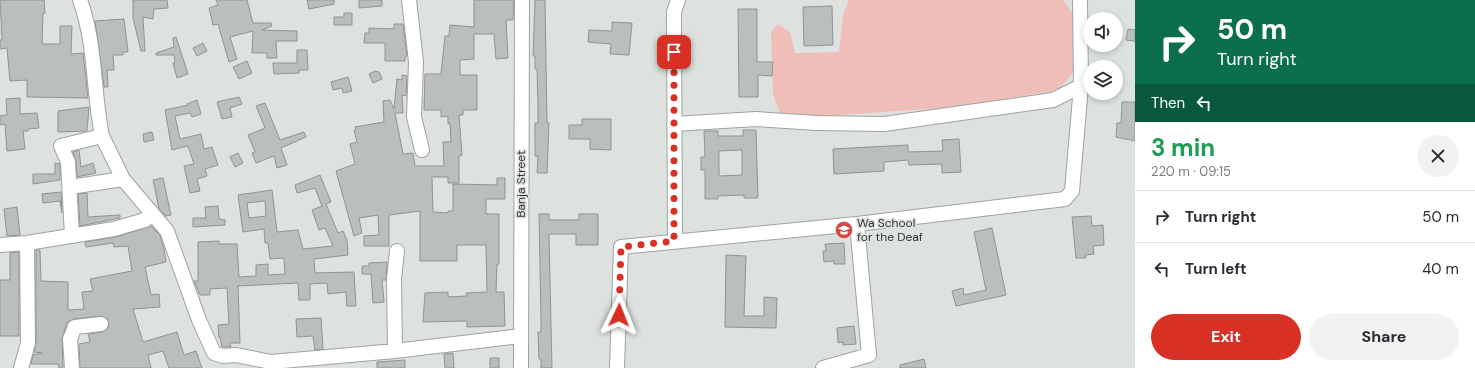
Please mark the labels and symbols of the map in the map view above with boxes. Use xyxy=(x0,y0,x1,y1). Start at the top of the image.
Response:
pin xyxy=(657,35,691,69)
street label: Banja Street xyxy=(513,150,529,218)
place label: Wa School for the Deaf xyxy=(857,215,923,245)
school or university icon: Wa School for the Deaf xyxy=(834,220,854,240)
position arrow xyxy=(598,294,640,336)

